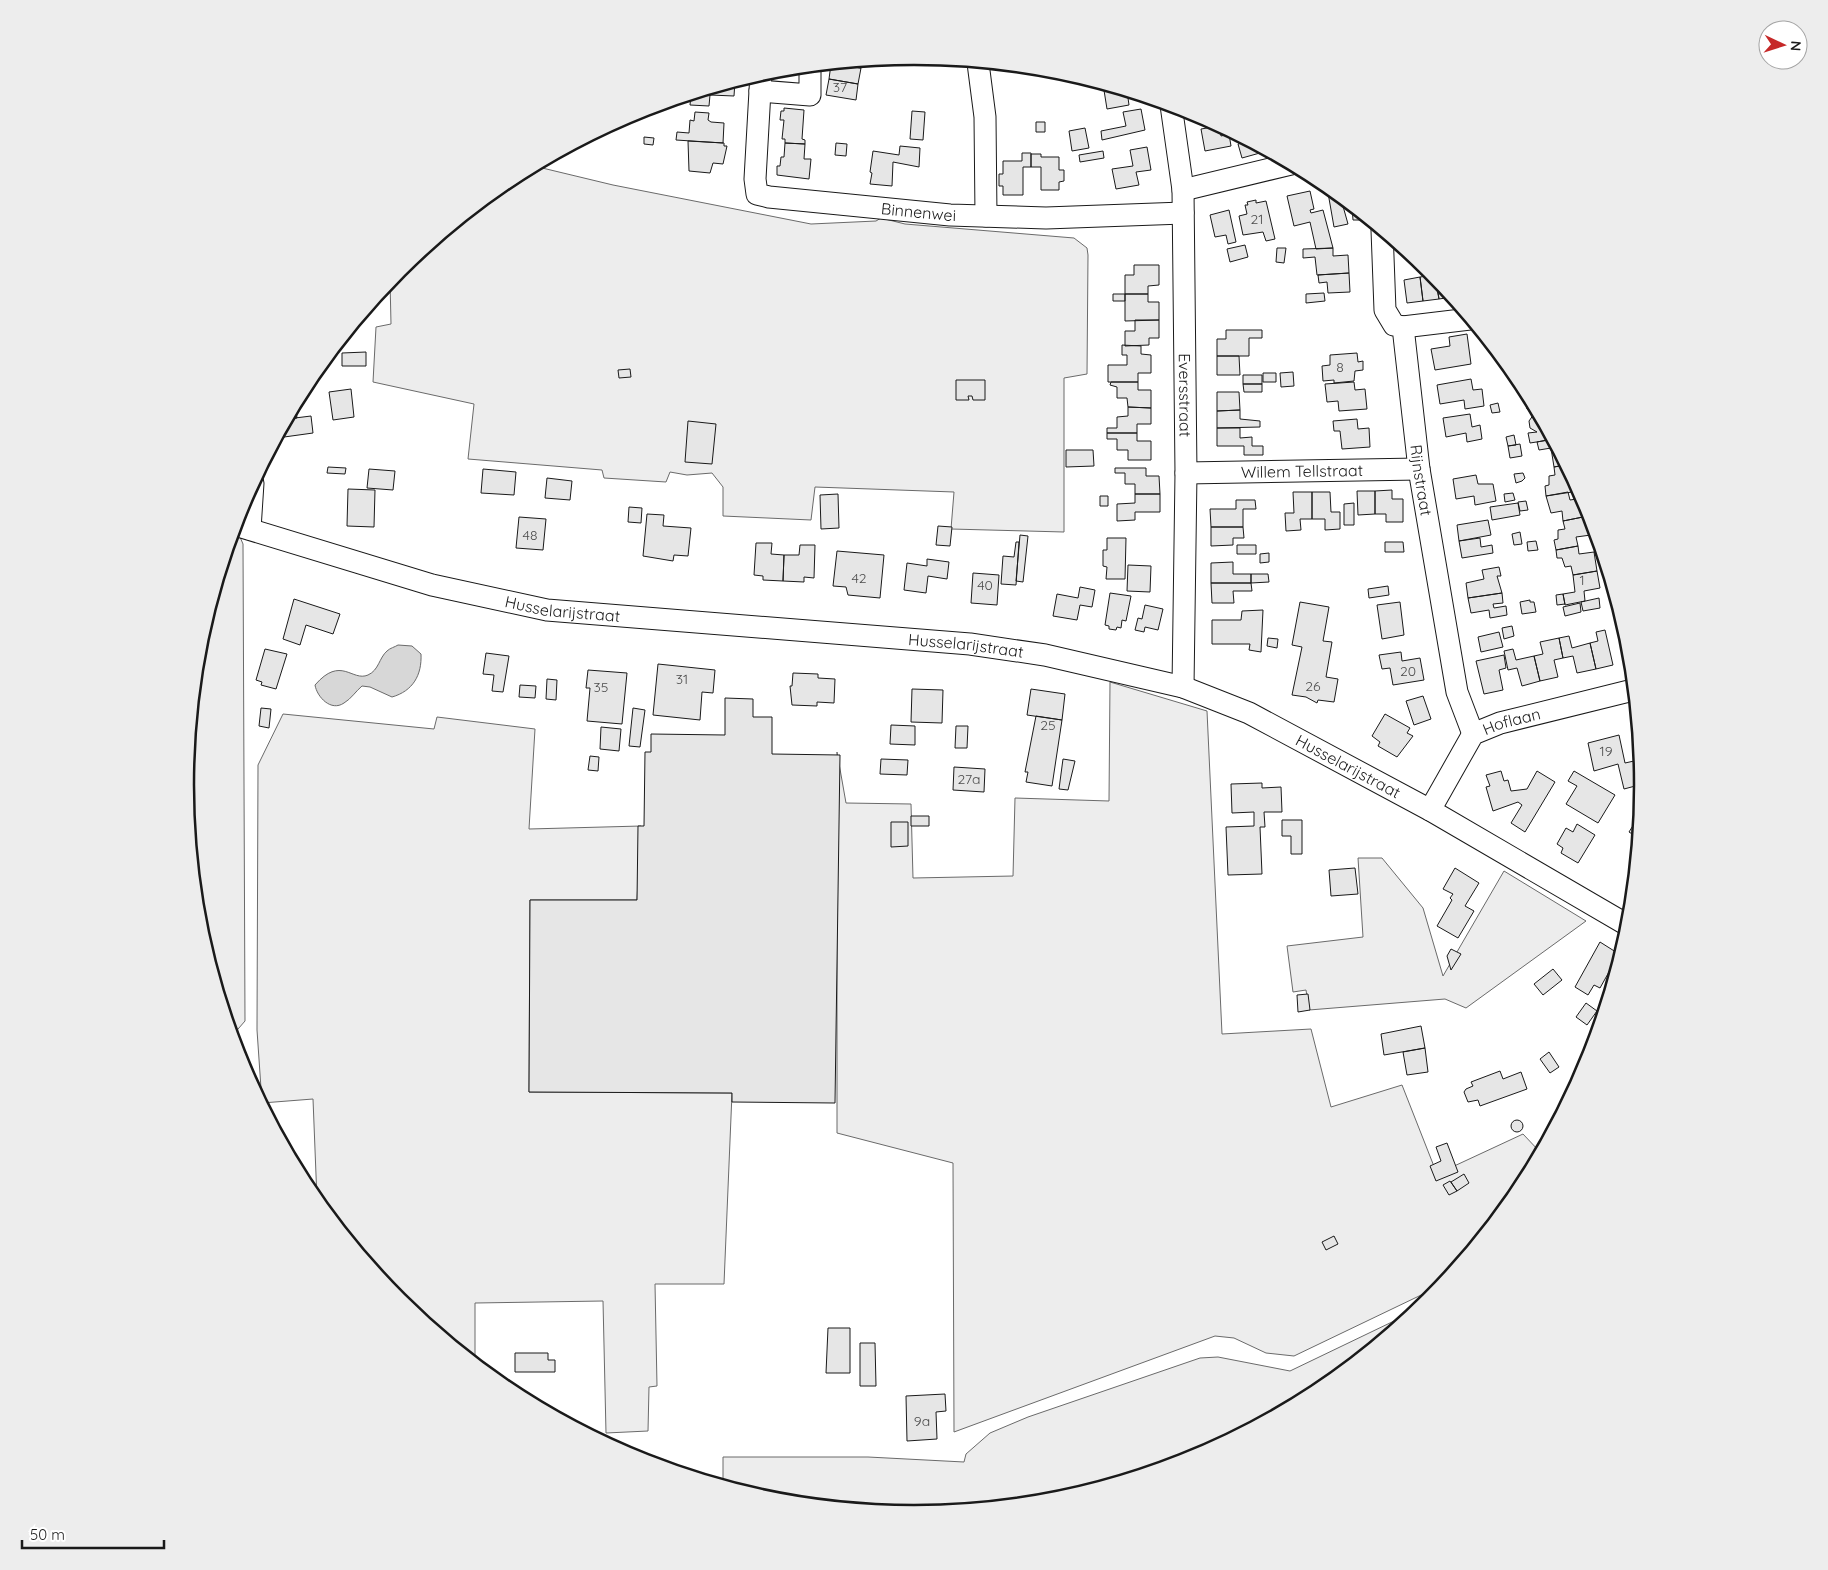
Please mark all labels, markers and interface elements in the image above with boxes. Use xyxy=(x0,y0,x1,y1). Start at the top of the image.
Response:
north arrow xyxy=(1758,20,1808,70)
text: N xyxy=(1787,40,1805,52)
house number: 37 xyxy=(833,78,847,96)
street label: Binnenwei xyxy=(880,198,956,225)
house number: 21 xyxy=(1251,210,1263,228)
street label: Eversstraat xyxy=(1175,353,1196,437)
house number: 8 xyxy=(1336,358,1344,376)
street label: Rijnstraat xyxy=(1406,444,1437,517)
street label: Willem Tellstraat xyxy=(1241,460,1363,482)
house number: 48 xyxy=(523,526,537,544)
house number: 42 xyxy=(851,569,867,587)
house number: 1 xyxy=(1579,571,1585,589)
house number: 40 xyxy=(977,576,993,594)
street label: Husselarijstraat xyxy=(503,591,621,626)
street label: Husselarijstraat xyxy=(907,629,1025,662)
house number: 20 xyxy=(1400,662,1416,680)
house number: 31 xyxy=(676,670,688,688)
house number: 26 xyxy=(1305,677,1321,695)
house number: 35 xyxy=(594,678,608,696)
street label: Hoflaan xyxy=(1479,703,1542,739)
house number: 25 xyxy=(1040,716,1056,734)
street label: Husselarijstraat xyxy=(1292,730,1404,802)
house number: 19 xyxy=(1600,742,1613,760)
house number: 27a xyxy=(957,770,981,788)
house number: 9a xyxy=(914,1412,930,1430)
scale bar xyxy=(22,1518,165,1550)
text: 50 m xyxy=(30,1525,65,1544)

